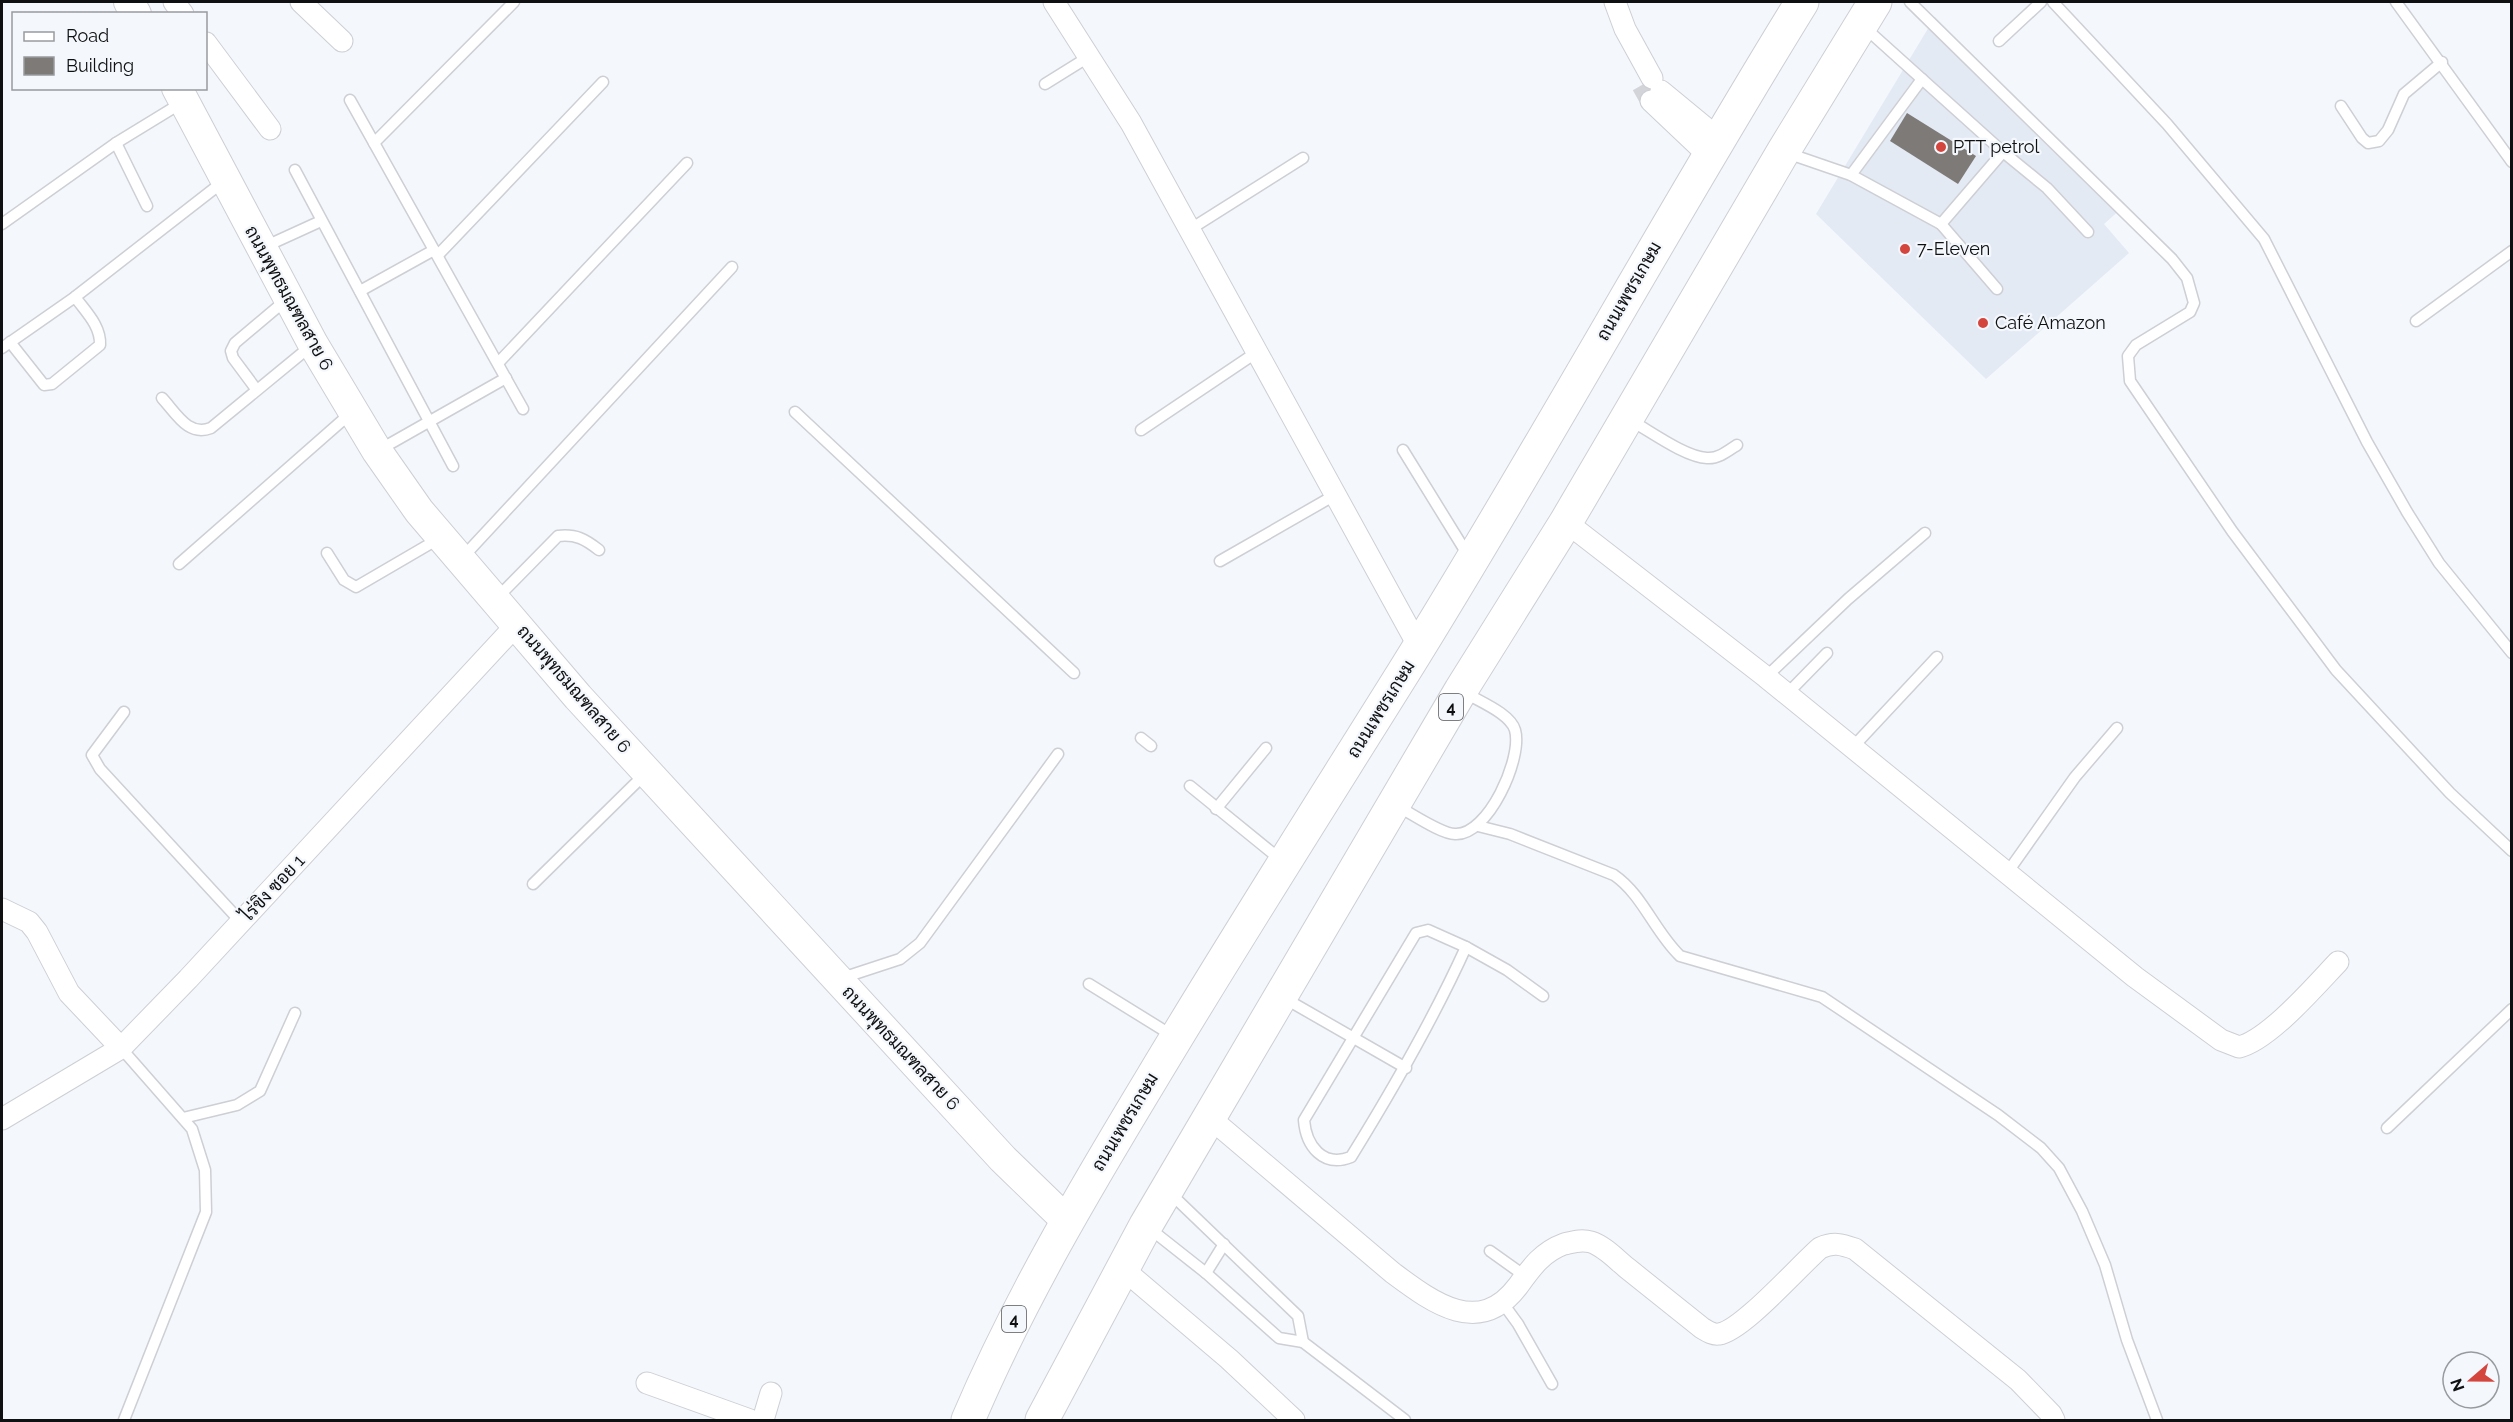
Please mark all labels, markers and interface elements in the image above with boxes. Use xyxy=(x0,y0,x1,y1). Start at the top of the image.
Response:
legend xyxy=(12,12,207,90)
text: Road xyxy=(66,25,109,46)
text: Building xyxy=(66,55,134,76)
place label: PTT petrol xyxy=(1953,136,2040,157)
marker: PTT petrol xyxy=(1934,140,1948,154)
street label: ถนนพุทธมณฑลสาย 6 xyxy=(239,222,338,375)
street label: ถนนเพชรเกษม xyxy=(1592,238,1665,344)
place label: 7-Eleven xyxy=(1917,238,1990,259)
marker: 7-Eleven xyxy=(1898,242,1912,256)
place label: Café Amazon xyxy=(1995,312,2106,333)
marker: Café Amazon xyxy=(1976,316,1990,330)
street label: ถนนพุทธมณฑลสาย 6 xyxy=(512,621,636,758)
street label: ถนนเพชรเกษม xyxy=(1342,656,1419,761)
road number: 4 xyxy=(1439,694,1463,720)
street label: ไร่ขิง ซอย 1 xyxy=(234,848,309,927)
street label: ถนนพุทธมณฑลสาย 6 xyxy=(837,981,964,1116)
street label: ถนนเพชรเกษม xyxy=(1087,1069,1162,1175)
road number: 4 xyxy=(1002,1306,1026,1332)
north arrow xyxy=(2441,1350,2501,1410)
text: N xyxy=(2446,1376,2468,1394)

